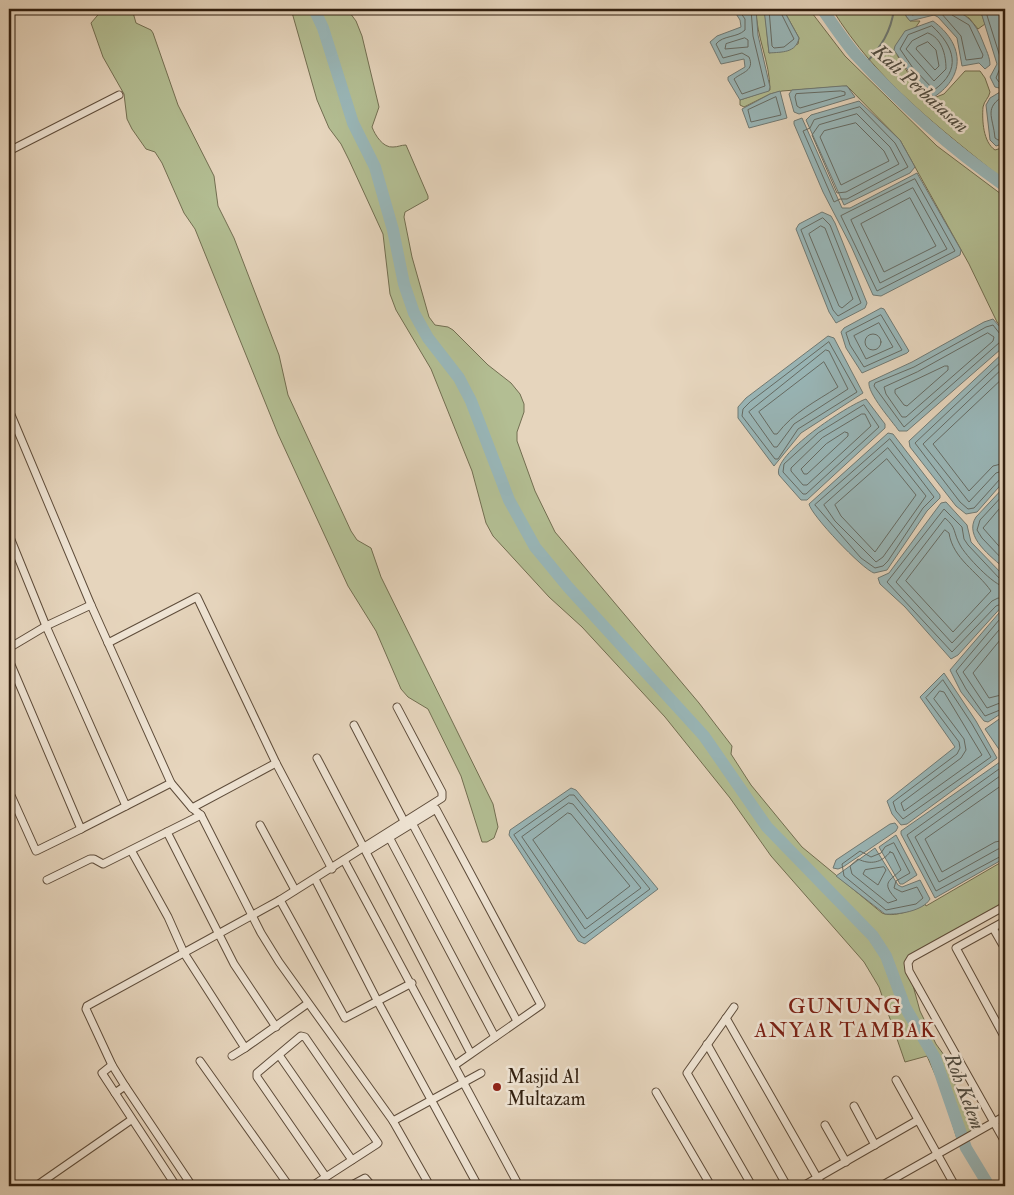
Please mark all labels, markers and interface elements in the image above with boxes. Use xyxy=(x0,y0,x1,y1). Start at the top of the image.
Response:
water label: Kali Perbatasan xyxy=(866,38,974,138)
district label: GUNUNG ANYAR TAMBAK xyxy=(753,993,936,1044)
water label: Roh Kelem xyxy=(938,1048,991,1133)
place label: Masjid Al Multazam xyxy=(507,1065,586,1111)
marker: Masjid Al Multazam xyxy=(491,1081,503,1093)

